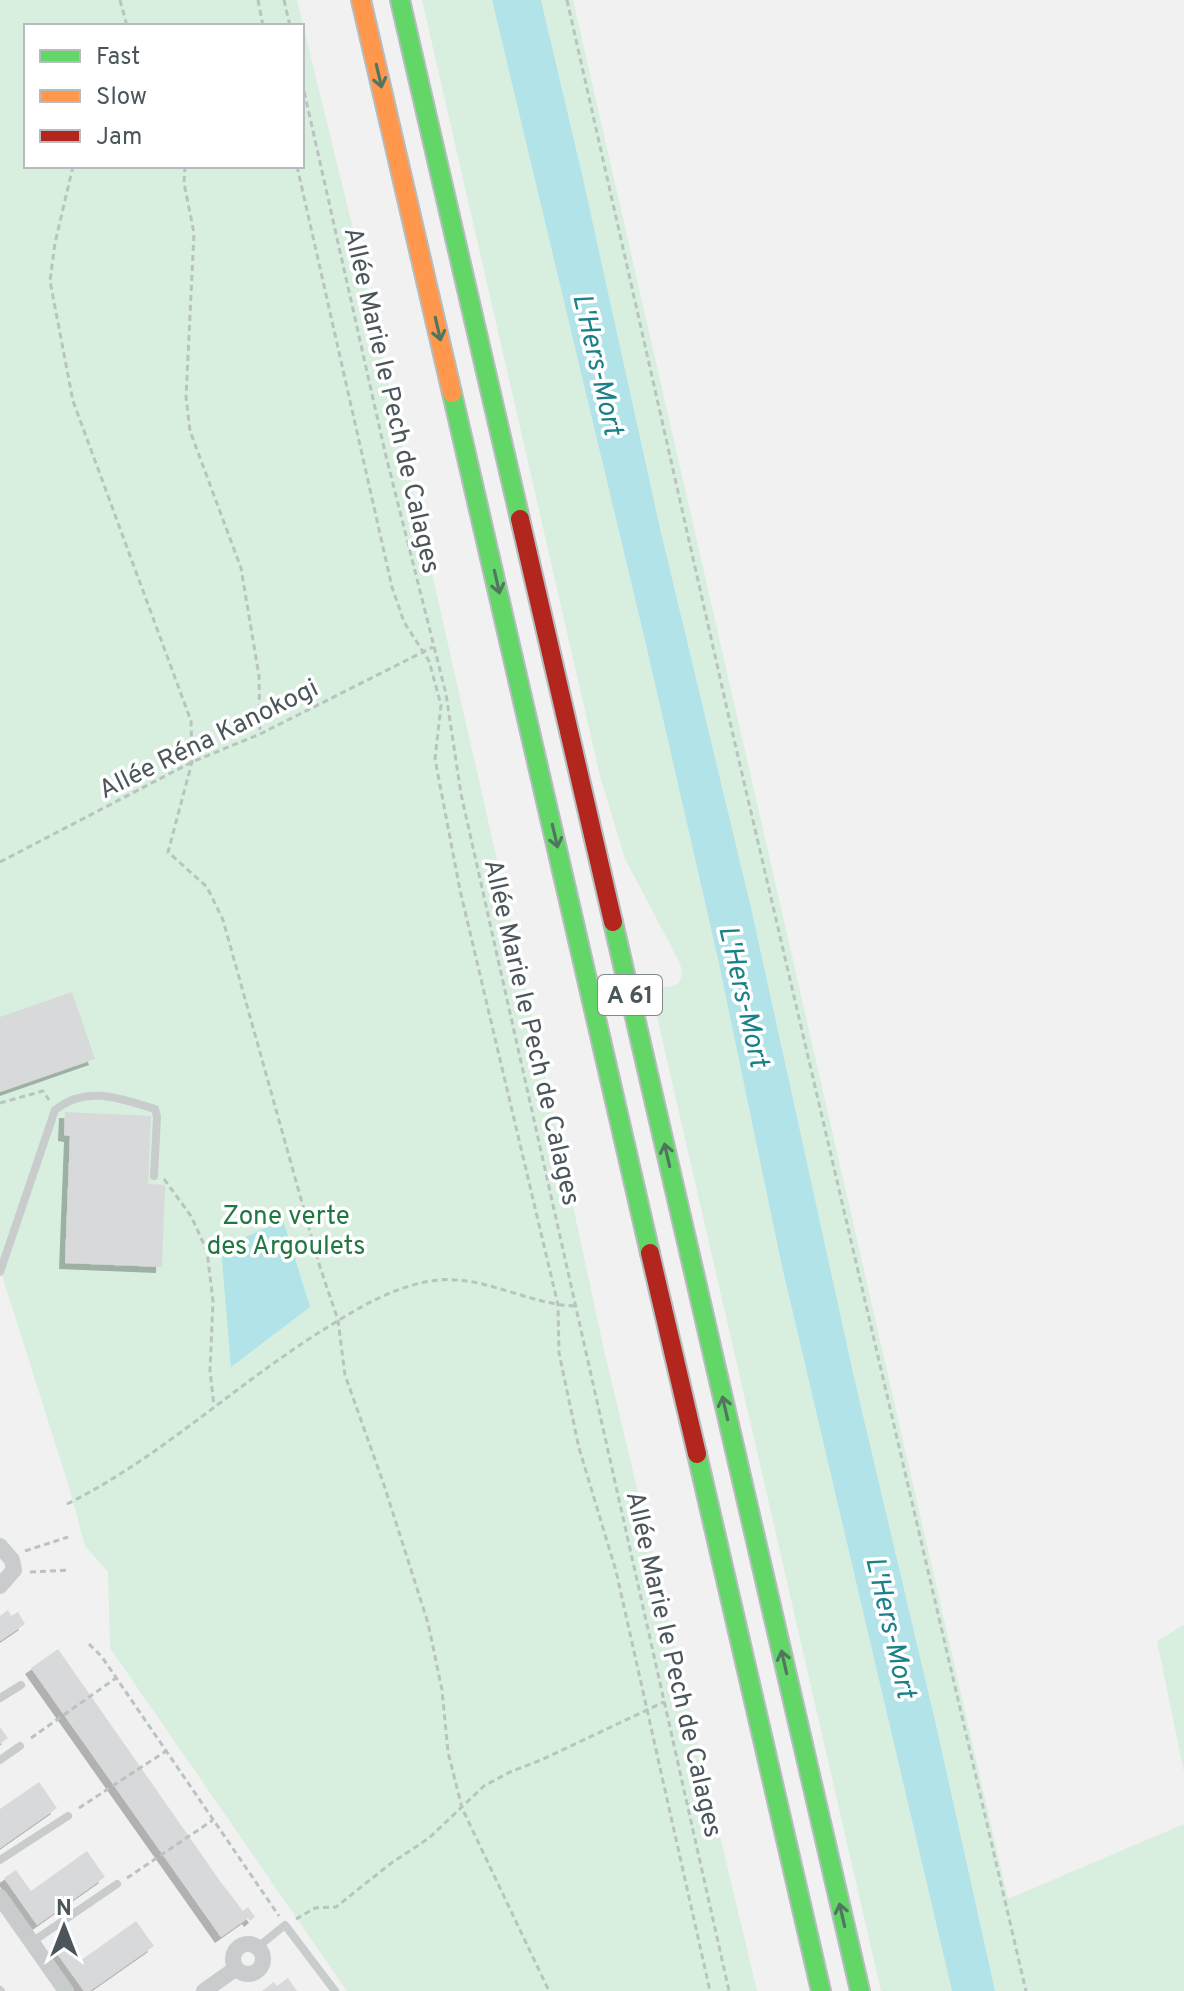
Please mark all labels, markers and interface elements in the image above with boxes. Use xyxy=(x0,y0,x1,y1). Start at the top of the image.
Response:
legend xyxy=(24,24,304,168)
text: Fast xyxy=(96,43,140,73)
one-way arrow xyxy=(372,62,387,88)
text: Slow xyxy=(96,83,147,113)
text: Jam xyxy=(96,123,142,153)
street label: Allée Marie le Pech de Calages xyxy=(335,224,446,577)
water label: L'Hers-Mort xyxy=(562,290,630,441)
one-way arrow xyxy=(431,316,446,341)
one-way arrow xyxy=(490,569,505,595)
street label: Allée Réna Kanokogi xyxy=(94,673,324,808)
one-way arrow xyxy=(548,822,563,848)
street label: Allée Marie le Pech de Calages xyxy=(475,856,586,1209)
water label: L'Hers-Mort xyxy=(708,922,776,1073)
road number: A 61 xyxy=(598,975,662,1015)
one-way arrow xyxy=(659,1143,674,1168)
park label: Zone verte des Argoulets xyxy=(207,1201,365,1264)
one-way arrow xyxy=(717,1396,732,1422)
street label: Allée Marie le Pech de Calages xyxy=(617,1488,728,1841)
water label: L'Hers-Mort xyxy=(855,1553,923,1704)
one-way arrow xyxy=(776,1649,791,1675)
north arrow xyxy=(24,1887,104,1967)
text: N xyxy=(56,1896,72,1923)
one-way arrow xyxy=(834,1903,849,1928)

